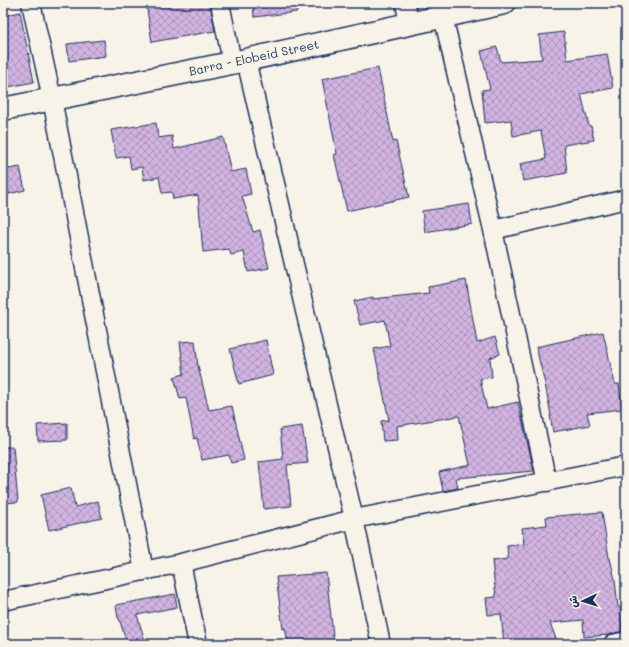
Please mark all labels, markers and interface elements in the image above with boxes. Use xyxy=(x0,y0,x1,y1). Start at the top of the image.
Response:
street label: Barra - Elobeid Street xyxy=(187,35,320,79)
north arrow xyxy=(563,581,603,621)
text: ش xyxy=(565,595,580,608)

